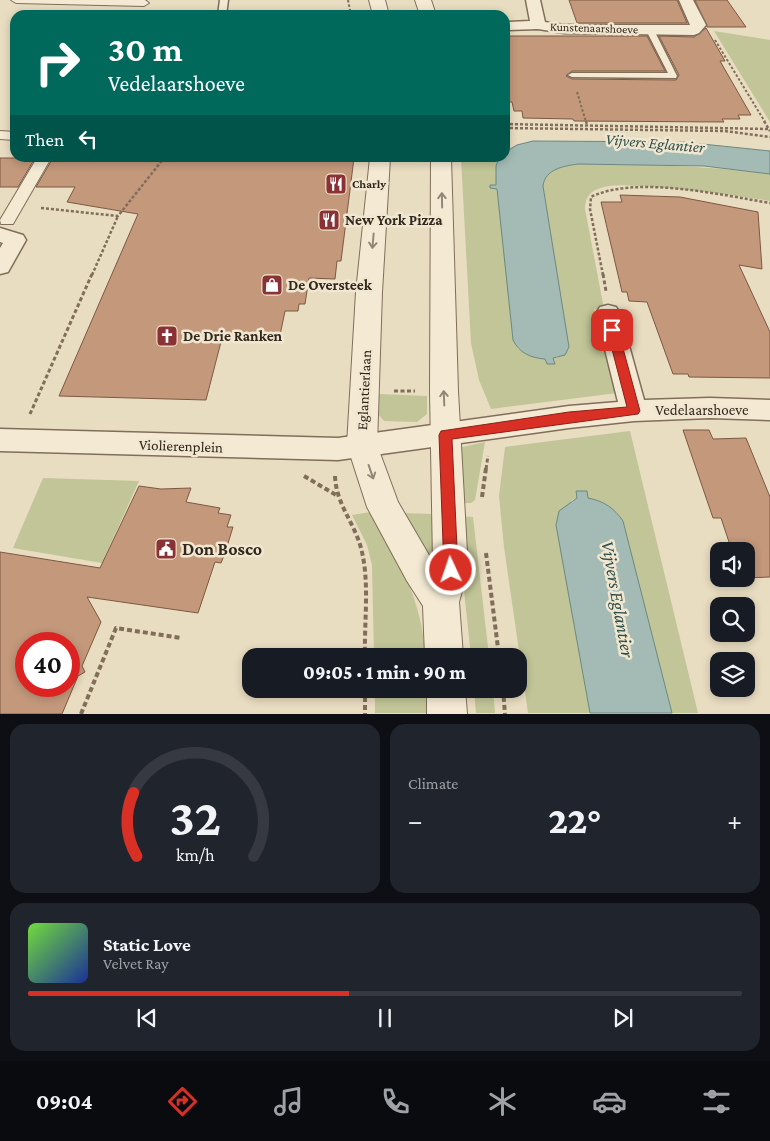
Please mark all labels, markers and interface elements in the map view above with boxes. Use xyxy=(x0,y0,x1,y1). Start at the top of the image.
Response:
street label: Kunstenaarshoeve xyxy=(550,19,638,37)
icon: right xyxy=(25,30,90,95)
text: 30 m xyxy=(108,30,183,69)
text: Vedelaarshoeve xyxy=(108,71,245,96)
icon: left xyxy=(74,125,102,153)
text: Then xyxy=(25,129,64,150)
water label: Vijvers Eglantier xyxy=(605,130,706,157)
restaurant icon: Charly xyxy=(324,172,348,196)
place label: Charly xyxy=(352,177,386,191)
one-way arrow xyxy=(437,192,447,208)
restaurant icon: New York Pizza xyxy=(317,208,341,232)
place label: New York Pizza xyxy=(345,212,443,228)
one-way arrow xyxy=(369,233,378,249)
shop icon: De Oversteek xyxy=(260,273,284,297)
place label: De Oversteek xyxy=(288,277,373,293)
pin xyxy=(591,309,633,351)
icon: arrive xyxy=(598,316,626,344)
church icon: De Drie Ranken xyxy=(155,324,179,348)
place label: De Drie Ranken xyxy=(183,328,283,344)
street label: Eglantierlaan xyxy=(354,349,375,431)
one-way arrow xyxy=(439,390,449,406)
street label: Vedelaarshoeve xyxy=(655,402,749,418)
street label: Violierenplein xyxy=(139,437,223,456)
one-way arrow xyxy=(367,463,376,479)
public building icon: Don Bosco xyxy=(154,537,178,561)
place label: Don Bosco xyxy=(182,539,262,559)
water label: Vijvers Eglantier xyxy=(596,539,639,660)
map controls xyxy=(710,542,755,697)
button: sound xyxy=(710,542,755,587)
position arrow xyxy=(424,543,476,595)
button: search xyxy=(710,597,755,642)
speed limit sign: 40 xyxy=(15,632,80,697)
button: layers xyxy=(710,652,755,697)
text: 09:05 · 1 min · 90 m xyxy=(303,662,466,683)
text: Climate xyxy=(408,775,458,792)
text: 32 xyxy=(169,788,221,846)
text: 22° xyxy=(548,799,602,841)
text: − xyxy=(408,805,423,836)
text: + xyxy=(727,805,742,836)
text: km/h xyxy=(176,845,215,865)
text: Static Love xyxy=(103,934,191,955)
text: Velvet Ray xyxy=(103,955,169,972)
icon: previous xyxy=(133,1004,161,1032)
icon: pause xyxy=(371,1004,399,1032)
icon: next xyxy=(609,1004,637,1032)
icon: directions xyxy=(165,1084,200,1119)
icon: music xyxy=(271,1084,306,1119)
icon: phone xyxy=(378,1084,413,1119)
icon: climate xyxy=(485,1084,520,1119)
icon: car xyxy=(592,1084,627,1119)
icon: filters xyxy=(699,1084,734,1119)
text: 09:04 xyxy=(36,1089,93,1114)

